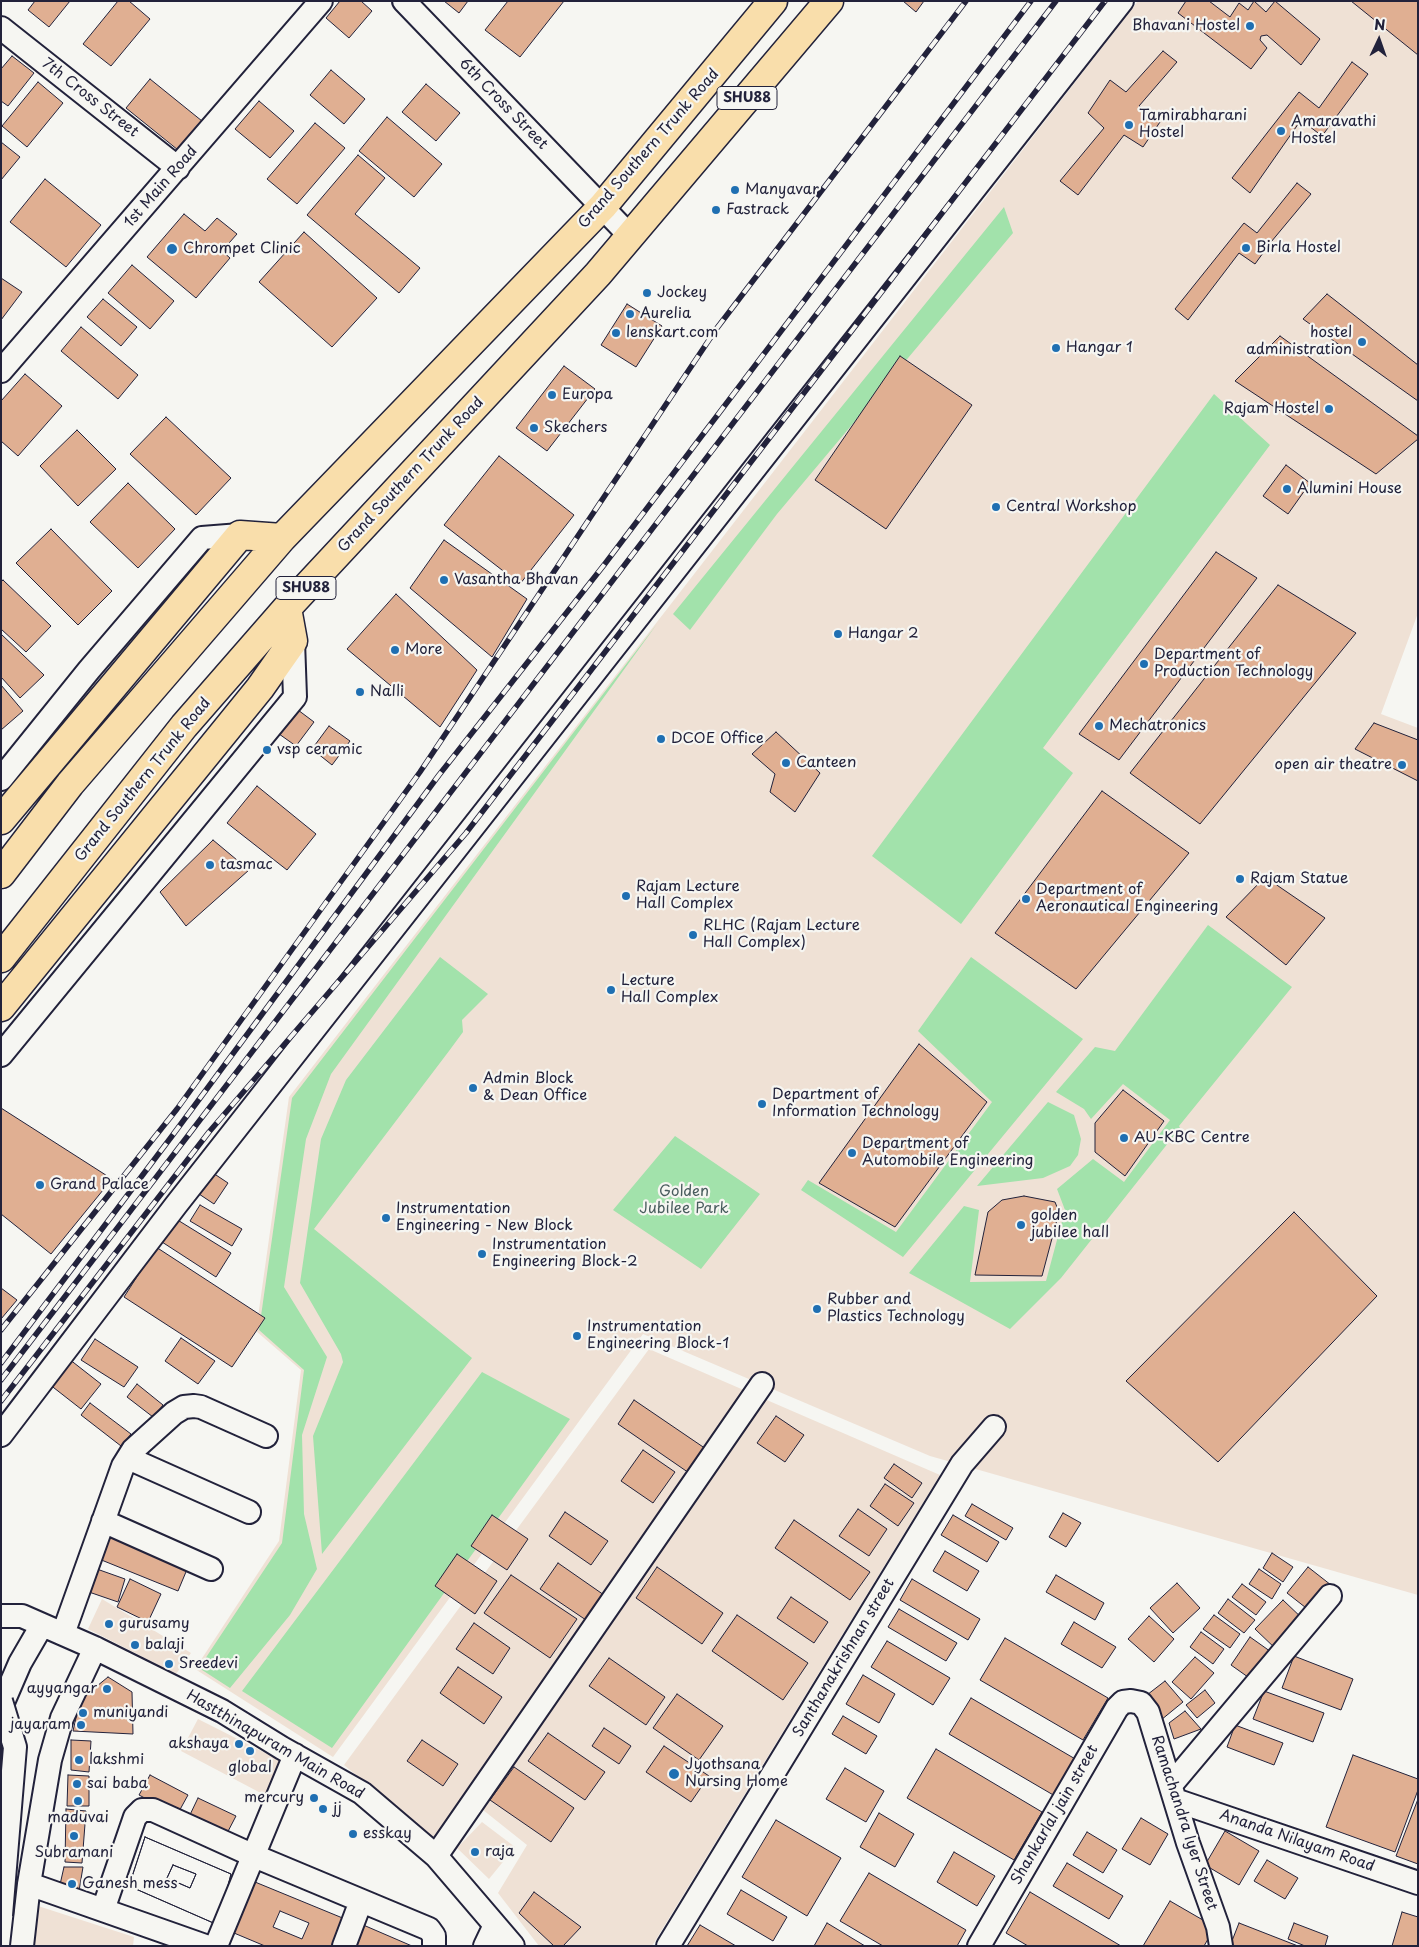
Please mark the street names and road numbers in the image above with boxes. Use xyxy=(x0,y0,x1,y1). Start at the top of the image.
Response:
street label: 7th Cross Street xyxy=(38,55,142,141)
street label: 6th Cross Street xyxy=(455,55,551,153)
street label: Grand Southern Trunk Road xyxy=(575,65,723,233)
road number: SHU88 xyxy=(717,86,777,110)
street label: 1st Main Road xyxy=(121,142,201,232)
street label: Grand Southern Trunk Road xyxy=(334,394,488,556)
road number: SHU88 xyxy=(276,576,336,600)
street label: Grand Southern Trunk Road xyxy=(71,694,215,866)
street label: Santhanakrishnan street xyxy=(790,1576,898,1740)
street label: Hastthinapuram Main Road xyxy=(183,1687,367,1803)
street label: Ramachandra Iyer Street xyxy=(1147,1733,1221,1913)
street label: Shankarlal jain street xyxy=(1008,1742,1102,1888)
street label: Ananda Nilayam Road xyxy=(1217,1806,1377,1876)

